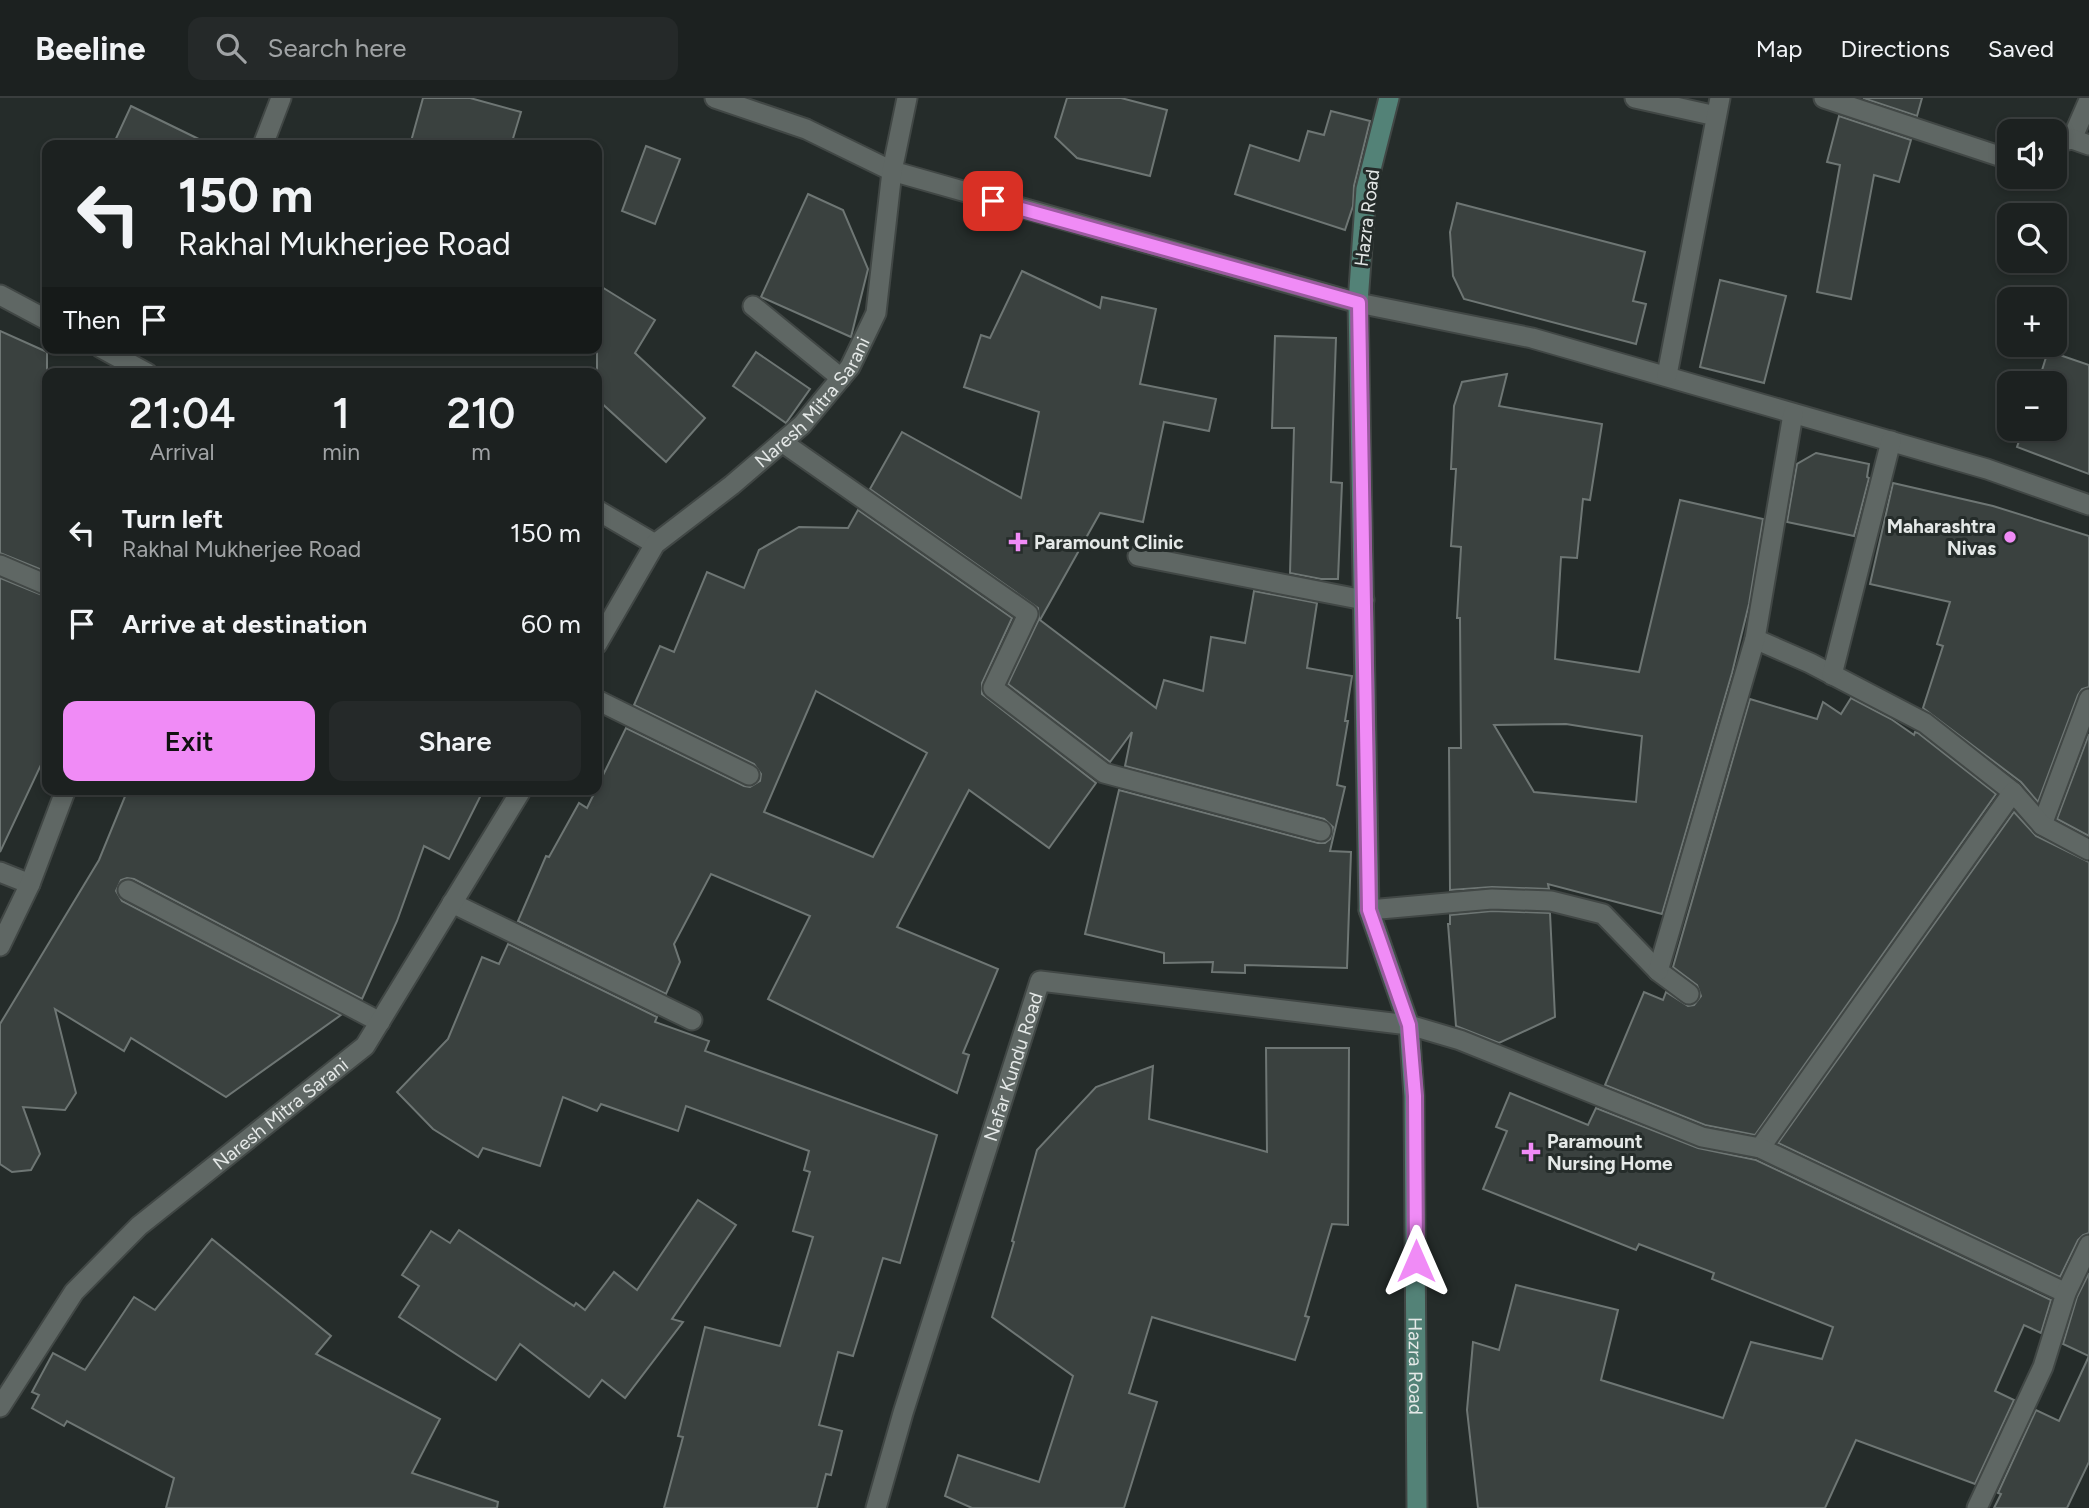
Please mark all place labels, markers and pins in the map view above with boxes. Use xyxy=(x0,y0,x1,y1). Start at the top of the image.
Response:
pin xyxy=(963,171,1023,231)
place label: Maharashtra Nivas xyxy=(1887,515,1996,560)
marker: Maharashtra Nivas xyxy=(2002,529,2018,545)
place label: Paramount Clinic xyxy=(1034,531,1184,554)
marker: Paramount Clinic xyxy=(1008,532,1028,552)
place label: Paramount Nursing Home xyxy=(1547,1130,1673,1175)
marker: Paramount Nursing Home xyxy=(1521,1142,1541,1162)

